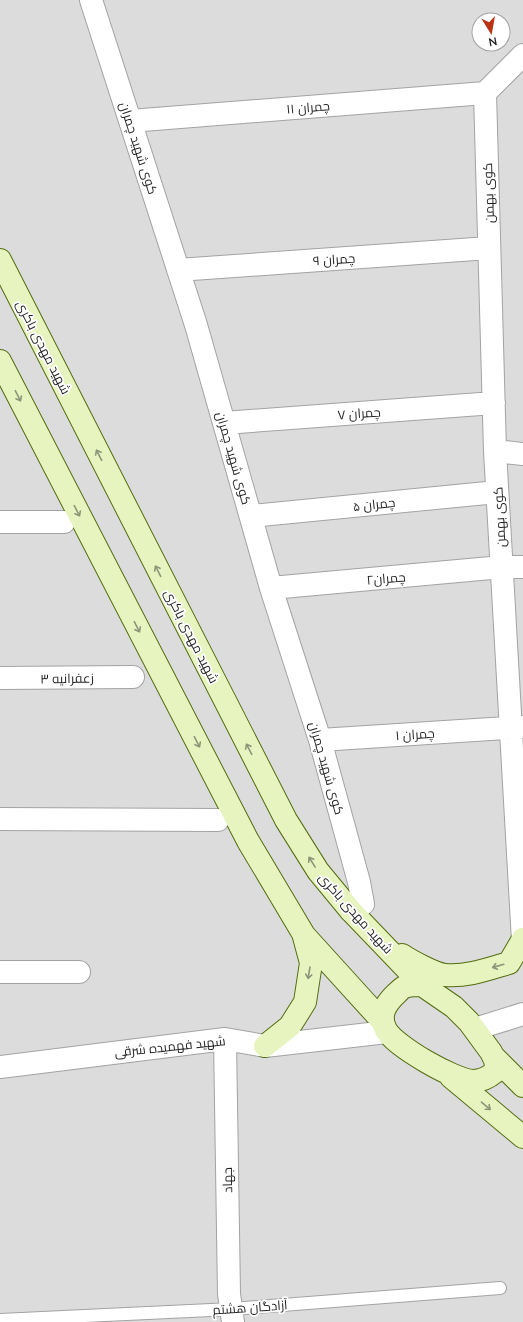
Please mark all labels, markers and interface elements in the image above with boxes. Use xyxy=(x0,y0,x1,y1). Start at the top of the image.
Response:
north arrow xyxy=(471,12,511,52)
text: N xyxy=(488,35,498,49)
street label: چمران ۱۱ xyxy=(286,97,330,119)
street label: کوی شهید چمران xyxy=(115,100,161,197)
street label: کوی بهمن xyxy=(479,162,497,224)
street label: چمران ۹ xyxy=(312,250,356,270)
street label: شهید مهدی باکری xyxy=(13,297,75,397)
one-way arrow xyxy=(15,390,22,402)
street label: چمران ۷ xyxy=(337,404,381,424)
street label: کوی شهید چمران xyxy=(211,410,255,507)
one-way arrow xyxy=(95,449,103,461)
street label: کوی بهمن xyxy=(489,486,509,548)
street label: چمران ۵ xyxy=(352,494,396,516)
one-way arrow xyxy=(74,505,82,517)
one-way arrow xyxy=(154,565,162,577)
street label: چمران۲ xyxy=(366,568,406,590)
street label: شهید مهدی باکری xyxy=(161,586,223,686)
one-way arrow xyxy=(134,621,141,633)
street label: زعفرانیه ۳ xyxy=(40,670,94,686)
street label: کوی شهید چمران xyxy=(304,720,348,817)
street label: چمران ۱ xyxy=(395,725,435,745)
one-way arrow xyxy=(194,736,201,748)
one-way arrow xyxy=(245,743,253,755)
one-way arrow xyxy=(308,857,316,868)
street label: شهید مهدی باکری xyxy=(316,869,396,957)
one-way arrow xyxy=(492,963,505,970)
one-way arrow xyxy=(305,967,313,980)
street label: شهید فهمیده شرقی xyxy=(114,1032,226,1060)
one-way arrow xyxy=(481,1102,492,1111)
street label: جهاد xyxy=(219,1167,235,1193)
street label: آزادگان هشتم xyxy=(212,1296,289,1320)

